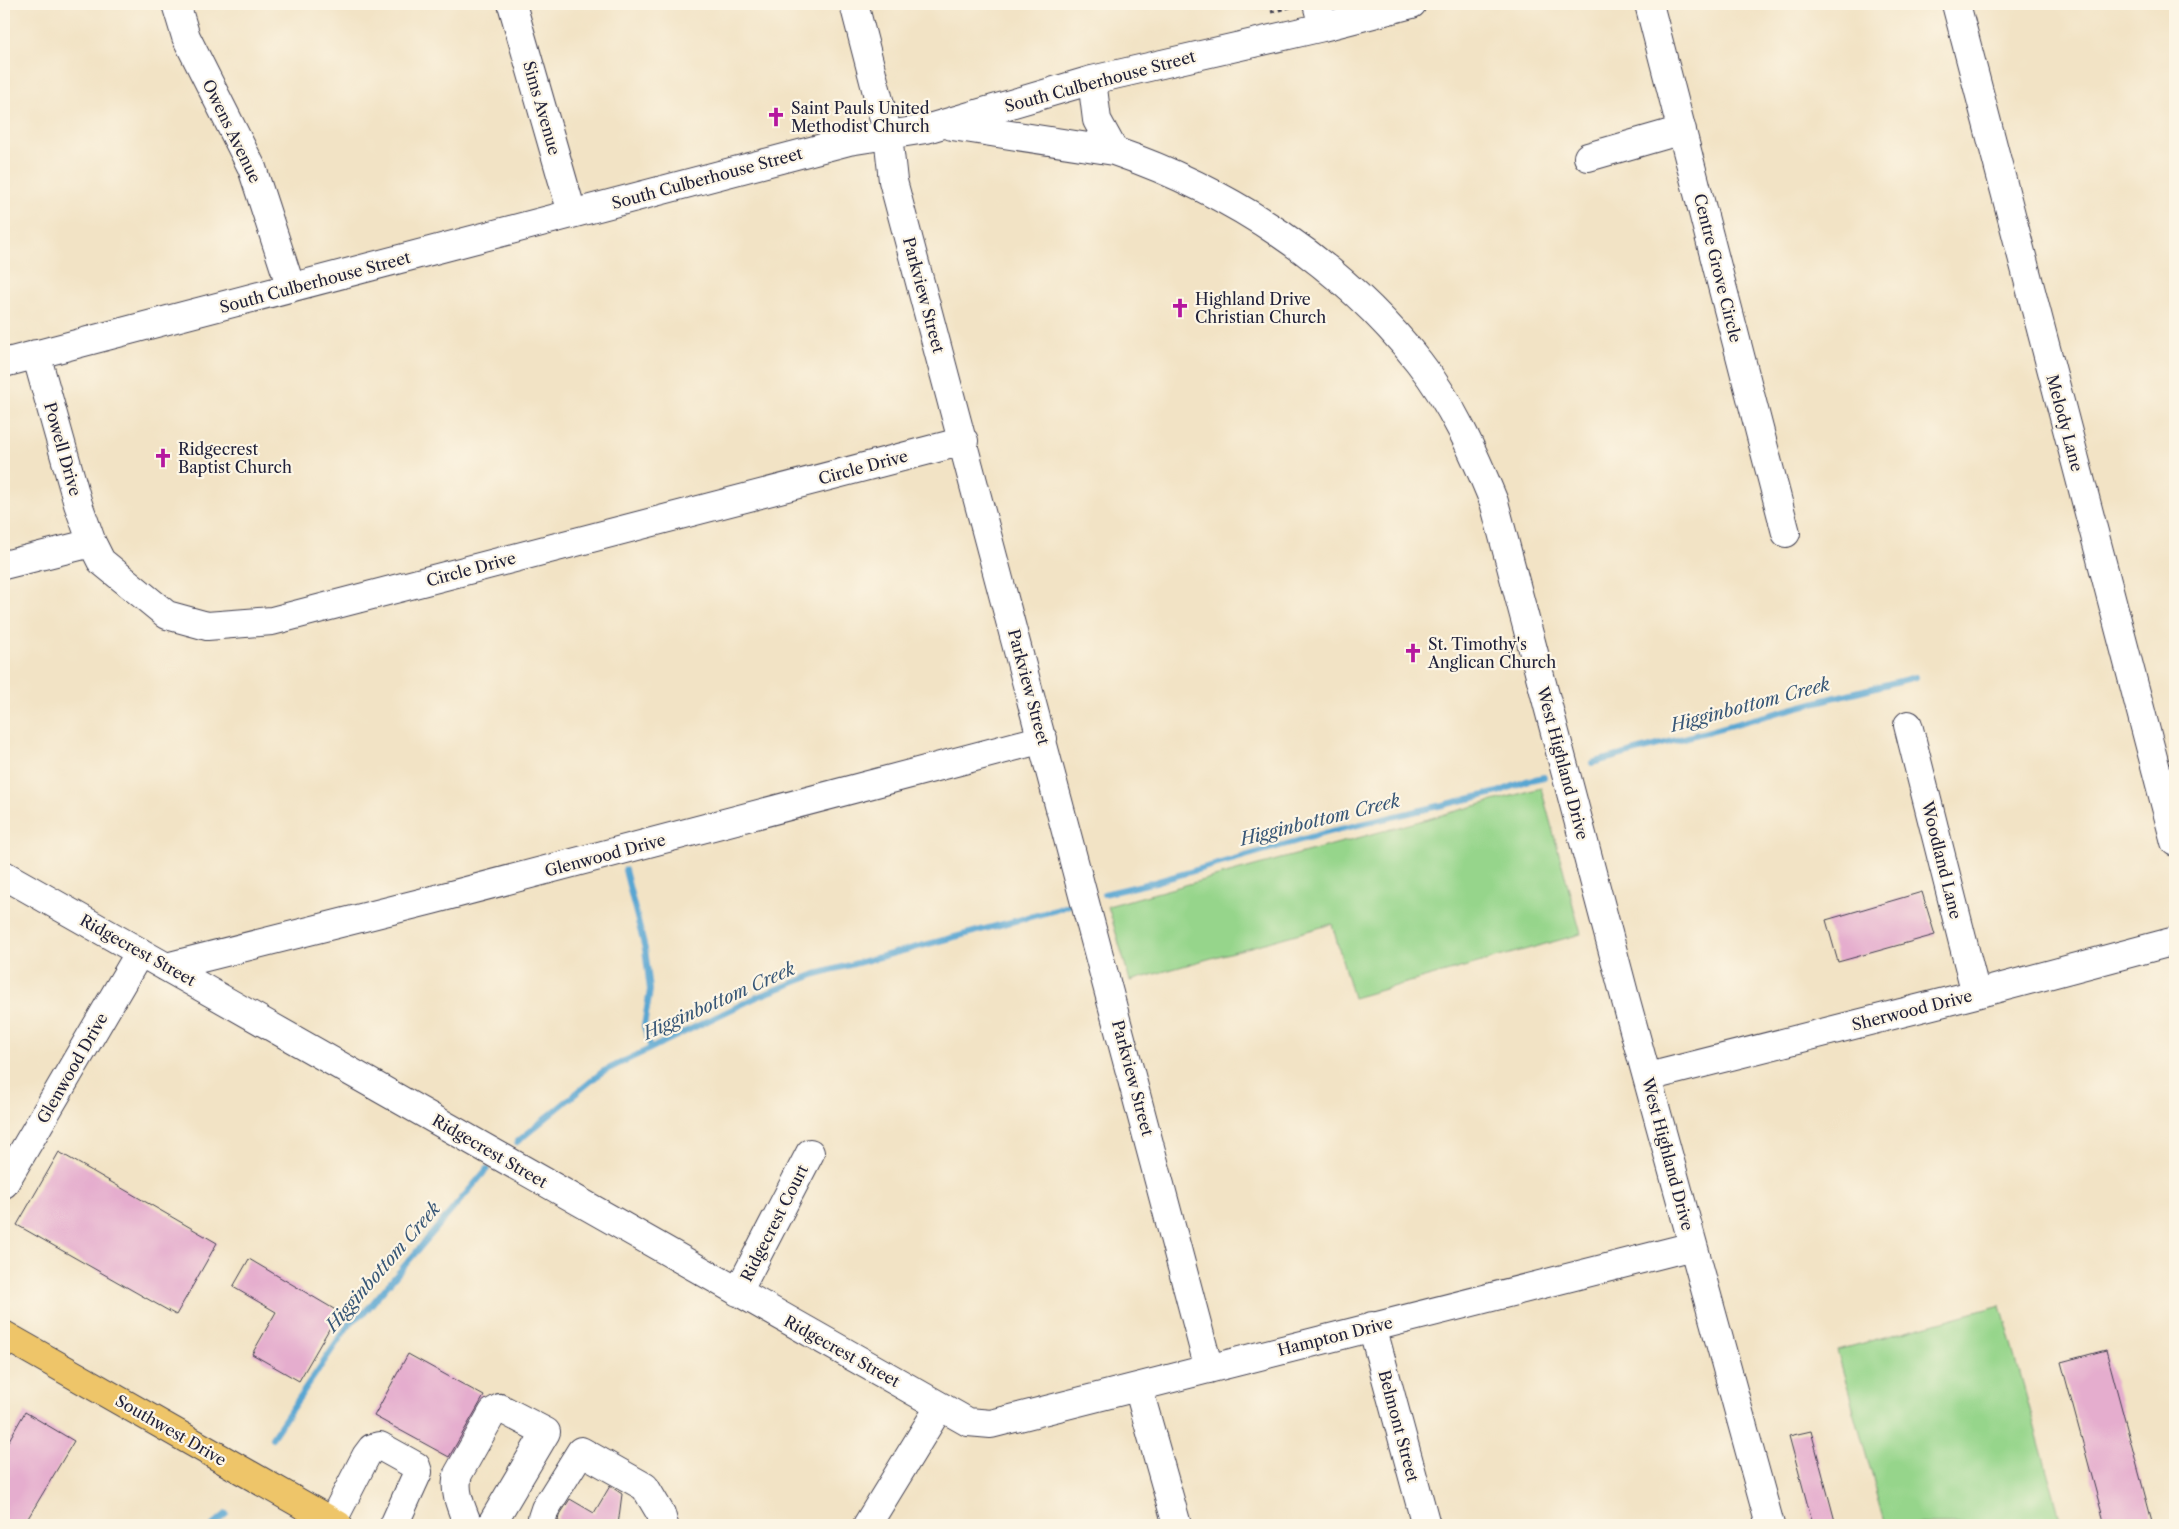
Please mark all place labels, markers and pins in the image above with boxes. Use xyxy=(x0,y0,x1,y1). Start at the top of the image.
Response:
place label: Saint Pauls United Methodist Church xyxy=(791,98,930,136)
church icon: Saint Pauls United Methodist Church xyxy=(765,106,787,128)
place label: Highland Drive Christian Church xyxy=(1195,289,1326,327)
church icon: Highland Drive Christian Church xyxy=(1169,297,1191,319)
place label: Ridgecrest Baptist Church xyxy=(178,439,292,477)
church icon: Ridgecrest Baptist Church xyxy=(152,447,174,469)
place label: St. Timothy's Anglican Church xyxy=(1427,634,1556,672)
church icon: St. Timothy's Anglican Church xyxy=(1402,642,1424,664)

